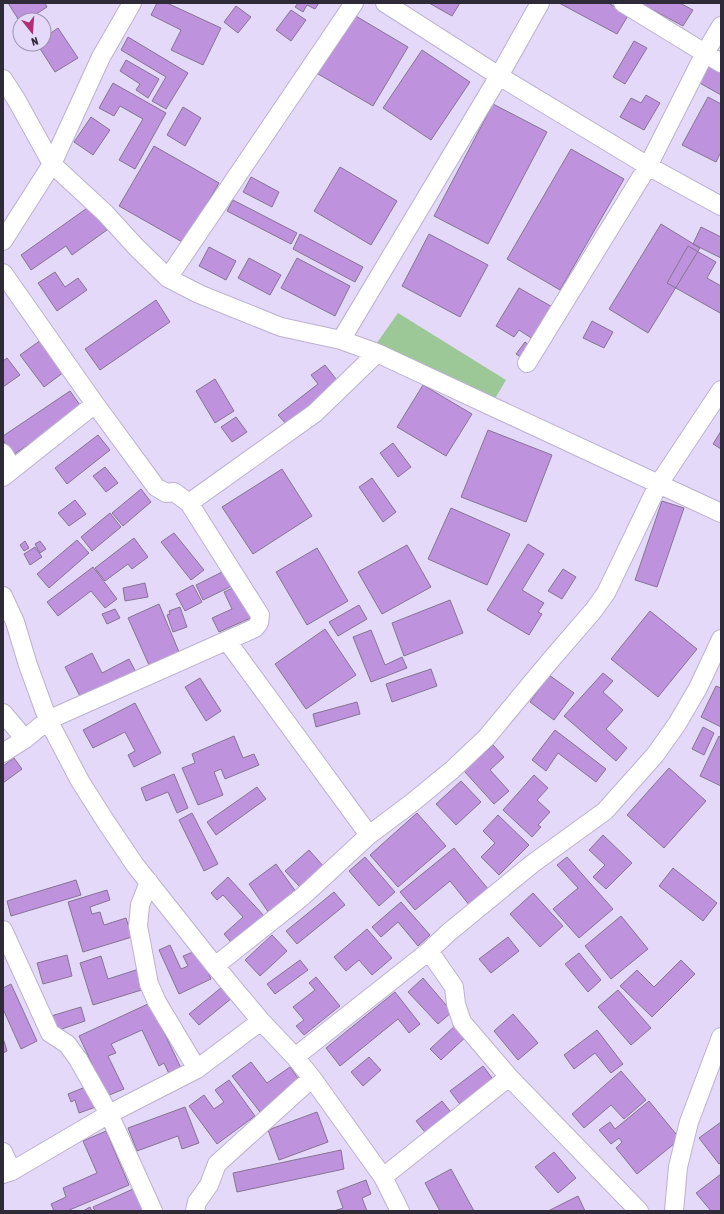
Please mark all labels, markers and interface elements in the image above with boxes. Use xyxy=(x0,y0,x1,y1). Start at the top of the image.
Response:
north arrow xyxy=(12,12,52,52)
text: N xyxy=(30,35,40,48)

